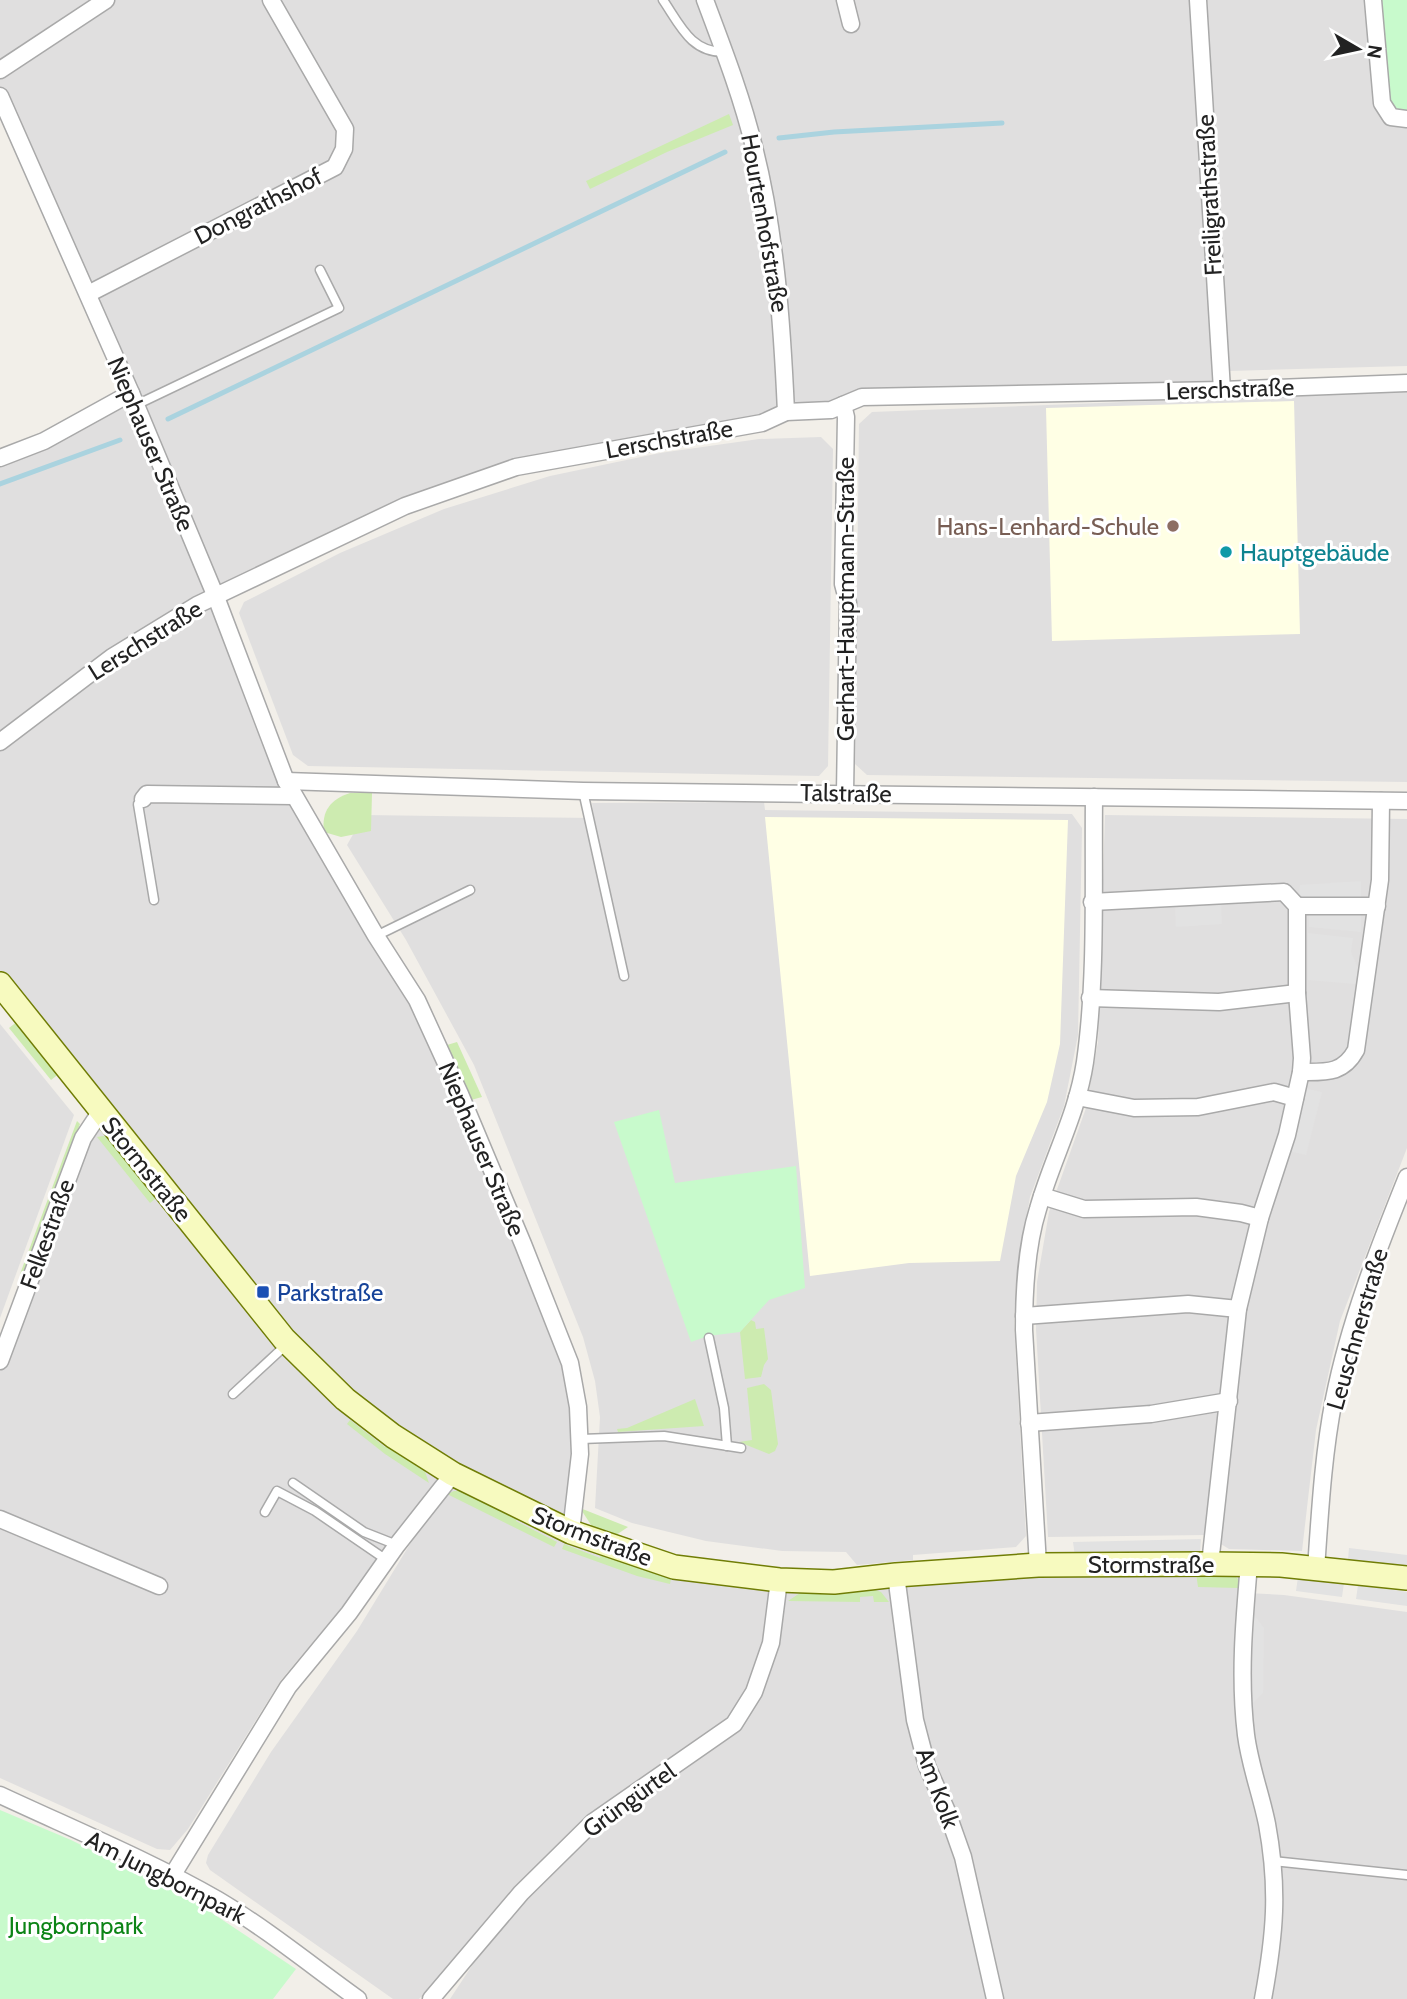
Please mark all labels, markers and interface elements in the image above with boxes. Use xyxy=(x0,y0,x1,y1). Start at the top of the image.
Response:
north arrow xyxy=(1323,14,1393,84)
text: N xyxy=(1362,43,1387,60)
street label: Freiligrathstraße xyxy=(1190,114,1228,276)
street label: Hourtenhofstraße xyxy=(735,132,795,314)
street label: Dongrathshof xyxy=(189,161,327,251)
street label: Niephauser Straße xyxy=(101,353,201,535)
street label: Lerschstraße xyxy=(1165,372,1295,406)
street label: Lerschstraße xyxy=(603,414,735,464)
street label: Gerhart-Hauptmann-Straße xyxy=(831,457,860,741)
place label: Hans-Lenhard-Schule xyxy=(936,512,1159,541)
marker: Hans-Lenhard-Schule xyxy=(1165,518,1181,534)
place label: Hauptgebäude xyxy=(1240,538,1389,567)
marker: Hauptgebäude xyxy=(1218,544,1234,560)
street label: Lerschstraße xyxy=(83,594,207,686)
street label: Talstraße xyxy=(800,778,892,808)
street label: Niephauser Straße xyxy=(432,1058,532,1240)
street label: Stormstraße xyxy=(96,1111,198,1227)
street label: Felkestraße xyxy=(14,1175,80,1293)
street label: Leuschnerstraße xyxy=(1320,1245,1394,1413)
place label: Parkstraße xyxy=(277,1278,383,1307)
marker: Parkstraße xyxy=(255,1284,271,1300)
street label: Stormstraße xyxy=(528,1500,656,1572)
street label: Stormstraße xyxy=(1088,1550,1214,1579)
street label: Am Kolk xyxy=(910,1744,966,1832)
street label: Grüngürtel xyxy=(577,1756,681,1843)
street label: Am Jungbornpark xyxy=(81,1824,251,1930)
park label: Jungbornpark xyxy=(8,1911,144,1940)

